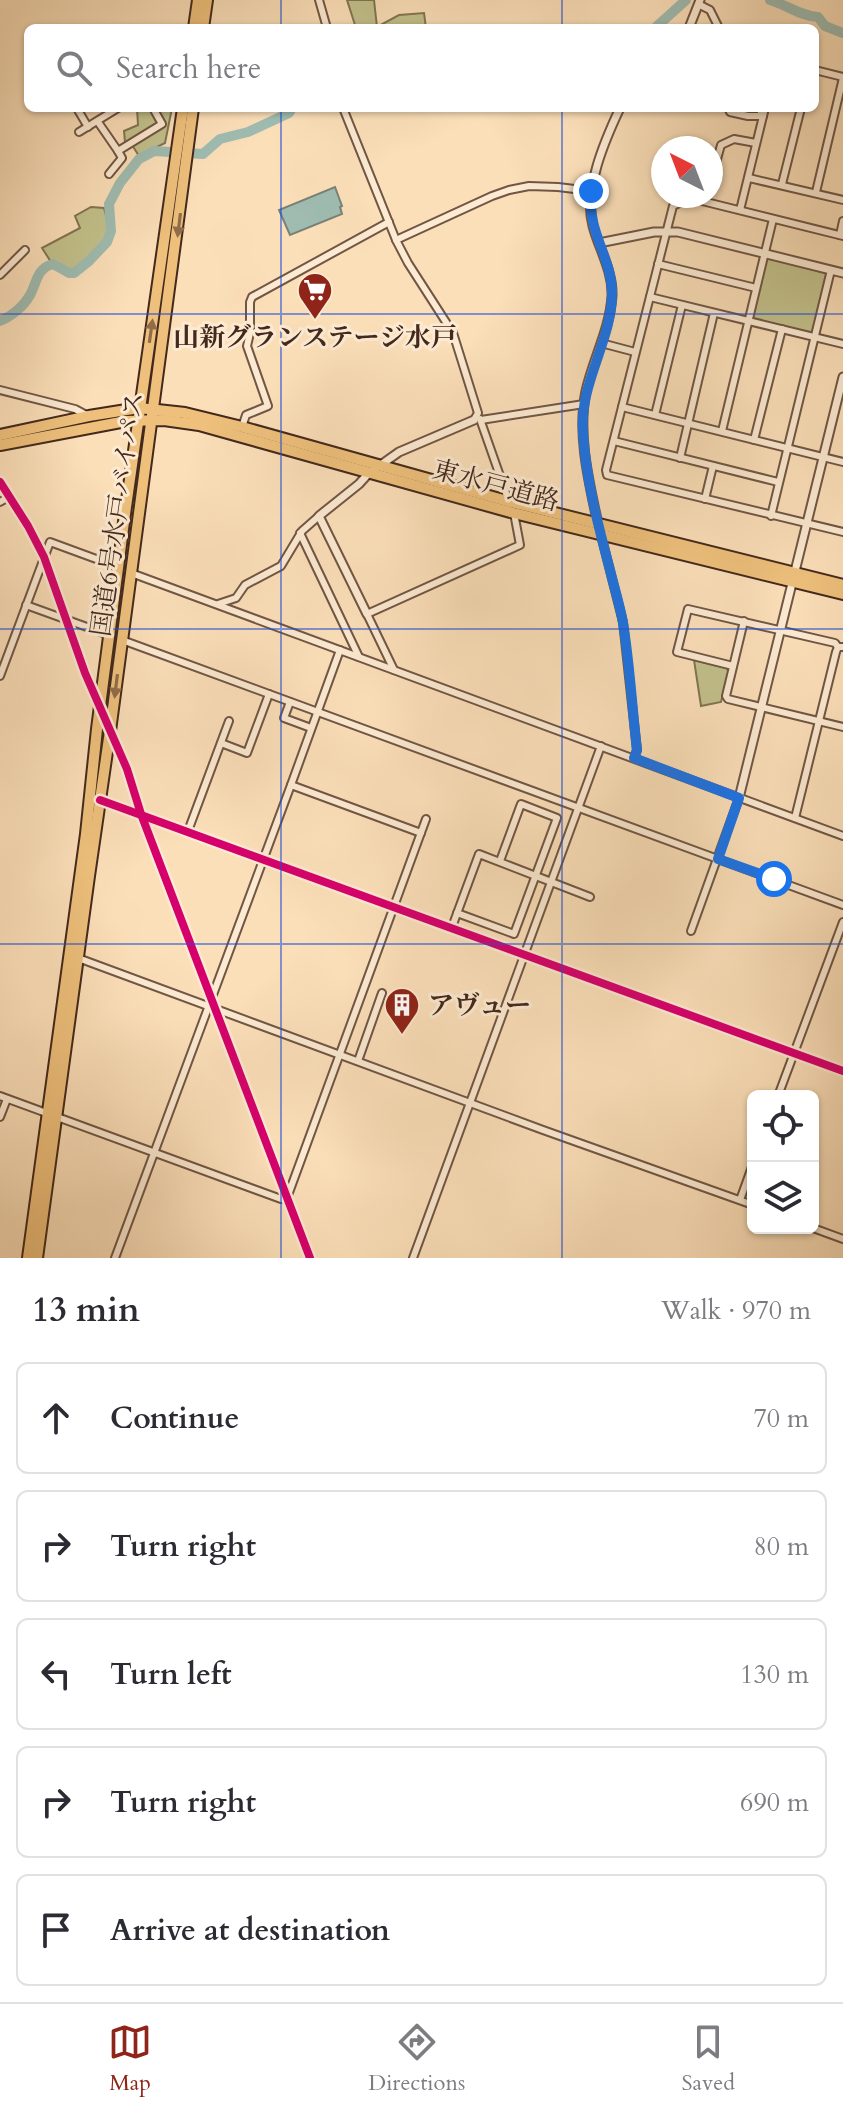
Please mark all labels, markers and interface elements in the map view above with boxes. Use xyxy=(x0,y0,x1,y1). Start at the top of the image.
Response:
search box xyxy=(24,24,819,112)
icon: search xyxy=(52,46,96,90)
text: Search here xyxy=(116,48,261,89)
north arrow xyxy=(651,136,723,208)
route end xyxy=(573,173,609,209)
one-way arrow xyxy=(172,213,185,238)
supermarket icon: 山新グランステージ水戸 xyxy=(296,271,334,321)
one-way arrow xyxy=(145,318,158,343)
place label: 山新グランステージ水戸 xyxy=(173,320,457,355)
street label: 国道6号水戸バイパス xyxy=(83,389,152,639)
street label: 東水戸道路 xyxy=(429,452,563,519)
one-way arrow xyxy=(109,674,122,699)
route start xyxy=(756,861,792,897)
building icon: アヴュー xyxy=(383,986,421,1036)
place label: アヴュー xyxy=(428,988,531,1023)
map controls xyxy=(747,1090,819,1234)
button: locate xyxy=(747,1090,819,1162)
button: layers xyxy=(747,1162,819,1234)
text: 13 min xyxy=(32,1287,140,1333)
text: Walk · 970 m xyxy=(661,1293,811,1328)
icon: ahead xyxy=(34,1396,78,1440)
text: Continue xyxy=(110,1398,239,1439)
text: 70 m xyxy=(753,1401,809,1436)
icon: right xyxy=(34,1524,78,1568)
text: Turn right xyxy=(110,1526,256,1567)
text: 80 m xyxy=(753,1529,809,1564)
icon: left xyxy=(34,1652,78,1696)
text: Turn left xyxy=(110,1654,232,1695)
text: 130 m xyxy=(740,1657,809,1692)
icon: right xyxy=(34,1780,78,1824)
text: Turn right xyxy=(110,1782,256,1823)
text: 690 m xyxy=(740,1785,809,1820)
icon: arrive xyxy=(34,1908,78,1952)
text: Arrive at destination xyxy=(110,1910,390,1951)
tab: Map xyxy=(108,2020,152,2098)
tab: Directions xyxy=(368,2020,465,2098)
tab: Saved xyxy=(682,2020,735,2098)

